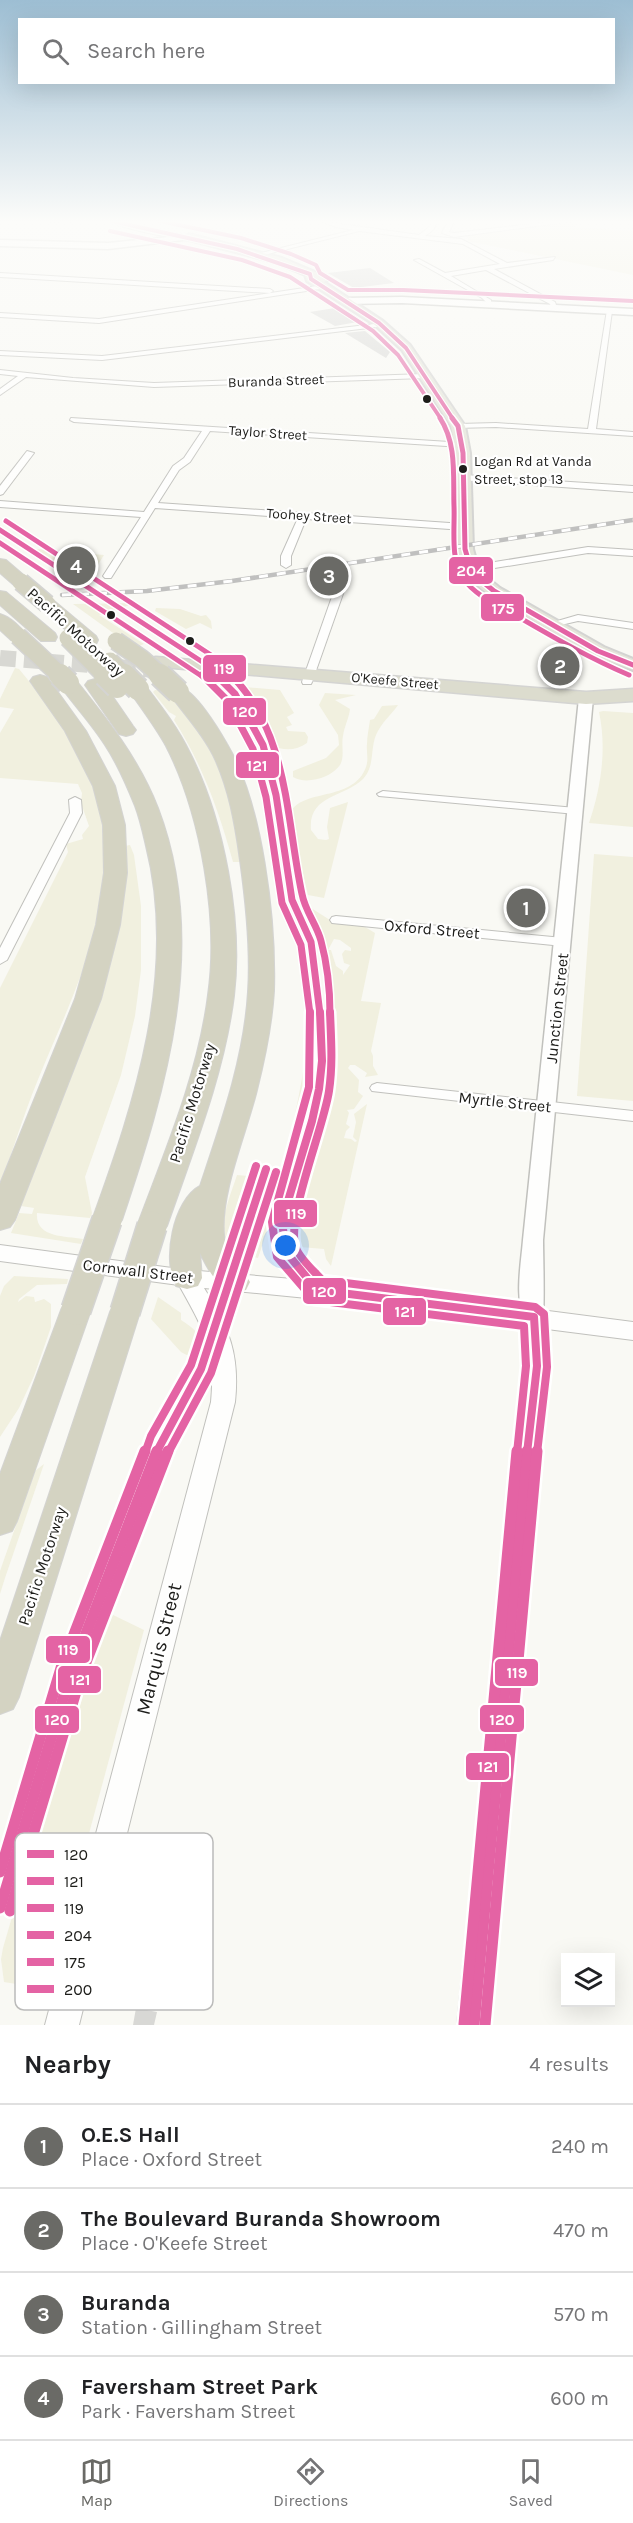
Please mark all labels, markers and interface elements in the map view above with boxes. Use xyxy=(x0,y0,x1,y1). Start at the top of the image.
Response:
search box xyxy=(18,18,615,84)
icon: search xyxy=(39,35,72,68)
text: Search here xyxy=(87,38,205,64)
street label: Buranda Street xyxy=(228,371,324,391)
unlabelled marker xyxy=(421,393,433,405)
street label: Taylor Street xyxy=(228,422,308,444)
place label: Logan Rd at Vanda Street, stop 13 xyxy=(474,453,592,488)
marker: Logan Rd at Vanda Street, stop 13 xyxy=(457,463,469,475)
street label: Toohey Street xyxy=(266,505,352,527)
pin: 4 xyxy=(56,544,96,588)
pin: 3 xyxy=(310,554,348,598)
line badge: 204 xyxy=(448,556,494,585)
text: 204 xyxy=(456,561,486,580)
street label: Pacific Motorway xyxy=(24,584,129,681)
line badge: 175 xyxy=(480,593,525,622)
text: 175 xyxy=(492,599,514,618)
unlabelled marker xyxy=(105,609,117,621)
unlabelled marker xyxy=(184,635,196,647)
pin: 2 xyxy=(540,644,580,688)
line badge: 119 xyxy=(202,654,247,683)
text: 119 xyxy=(213,659,235,678)
street label: O'Keefe Street xyxy=(351,669,439,693)
line badge: 120 xyxy=(222,697,267,726)
text: 120 xyxy=(232,702,258,721)
line badge: 121 xyxy=(235,751,280,779)
text: 121 xyxy=(246,756,268,775)
pin: 1 xyxy=(506,886,546,930)
street label: Oxford Street xyxy=(383,915,481,943)
street label: Junction Street xyxy=(542,952,572,1064)
street label: Pacific Motorway xyxy=(165,1041,219,1165)
street label: Myrtle Street xyxy=(458,1088,552,1116)
line badge: 119 xyxy=(273,1199,318,1228)
text: 119 xyxy=(285,1204,307,1223)
your location xyxy=(271,1231,300,1260)
street label: Cornwall Street xyxy=(82,1255,194,1287)
line badge: 120 xyxy=(302,1277,347,1305)
text: 120 xyxy=(311,1282,337,1301)
line badge: 121 xyxy=(382,1297,427,1326)
text: 121 xyxy=(394,1302,416,1321)
street label: Pacific Motorway xyxy=(14,1504,70,1628)
street label: Marquis Street xyxy=(131,1580,187,1717)
line badge: 119 xyxy=(45,1635,91,1664)
text: 119 xyxy=(57,1640,79,1659)
line badge: 119 xyxy=(494,1658,539,1687)
text: 119 xyxy=(506,1663,528,1682)
line badge: 121 xyxy=(57,1665,102,1694)
text: 121 xyxy=(69,1670,91,1689)
line badge: 120 xyxy=(479,1704,525,1733)
line badge: 120 xyxy=(34,1705,80,1734)
text: 120 xyxy=(44,1710,70,1729)
text: 120 xyxy=(489,1710,515,1729)
line badge: 121 xyxy=(465,1752,510,1781)
text: 121 xyxy=(477,1757,499,1776)
legend xyxy=(15,1833,213,2010)
text: 120 xyxy=(64,1845,88,1864)
text: 121 xyxy=(64,1872,84,1891)
text: 119 xyxy=(64,1899,84,1918)
text: 204 xyxy=(64,1926,92,1945)
text: 175 xyxy=(64,1953,86,1972)
map controls xyxy=(561,1953,615,2007)
button: layers xyxy=(561,1953,615,2007)
text: 200 xyxy=(64,1980,92,1999)
text: Nearby xyxy=(24,2049,111,2080)
text: 4 results xyxy=(529,2053,609,2076)
text: O.E.S Hall xyxy=(81,2122,180,2148)
text: 1 xyxy=(40,2135,47,2158)
text: 240 m xyxy=(551,2135,609,2158)
text: Place · Oxford Street xyxy=(81,2148,262,2171)
text: The Boulevard Buranda Showroom xyxy=(81,2206,441,2232)
text: 2 xyxy=(37,2219,50,2242)
text: 470 m xyxy=(553,2219,609,2242)
text: Place · O'Keefe Street xyxy=(81,2232,267,2255)
text: Buranda xyxy=(81,2290,171,2316)
text: 3 xyxy=(37,2303,50,2326)
text: 570 m xyxy=(553,2303,609,2326)
text: Station · Gillingham Street xyxy=(81,2316,322,2339)
text: Faversham Street Park xyxy=(81,2374,318,2400)
text: 4 xyxy=(38,2387,49,2410)
text: 600 m xyxy=(550,2387,609,2410)
text: Park · Faversham Street xyxy=(81,2400,295,2423)
tab: Map xyxy=(80,2455,113,2510)
tab: Directions xyxy=(273,2455,348,2510)
tab: Saved xyxy=(509,2455,553,2510)

